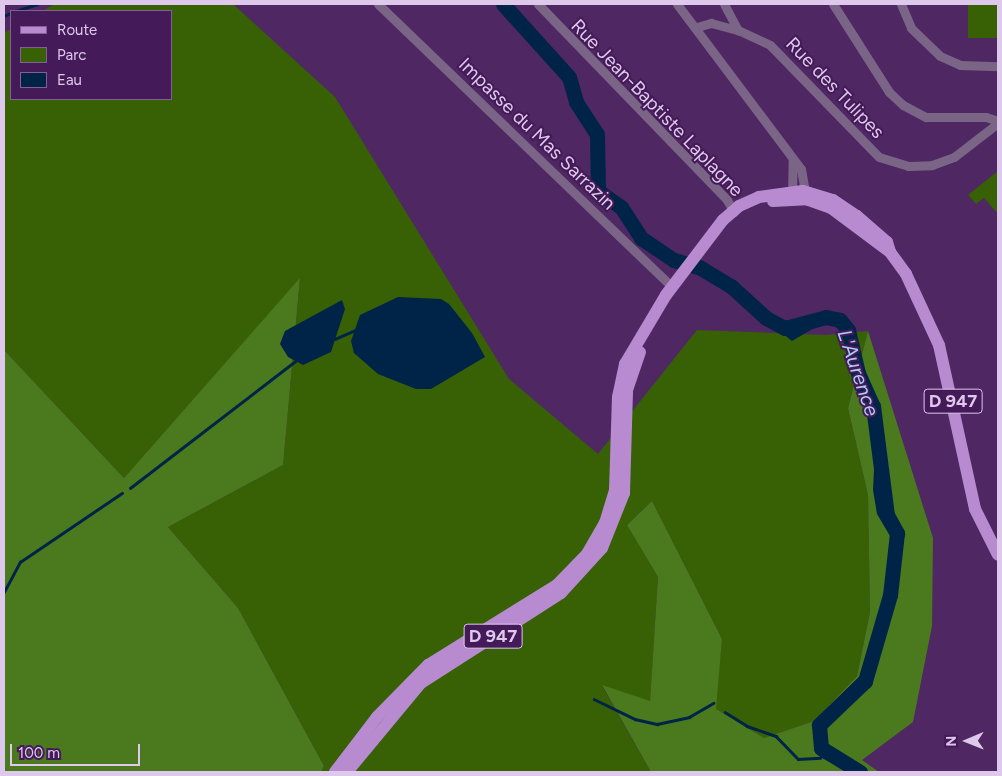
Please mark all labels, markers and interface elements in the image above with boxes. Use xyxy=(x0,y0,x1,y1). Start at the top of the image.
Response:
legend xyxy=(10,10,172,100)
street label: Rue Jean-Baptiste Laplagne xyxy=(566,15,748,201)
text: Route xyxy=(57,21,97,39)
street label: Rue des Tulipes xyxy=(781,33,889,143)
text: Parc xyxy=(57,46,86,64)
street label: Impasse du Mas Sarrazin xyxy=(454,53,620,215)
text: Eau xyxy=(57,71,82,89)
water label: L'Aurence xyxy=(832,327,884,419)
road number: D 947 xyxy=(923,386,983,416)
road number: D 947 xyxy=(463,620,523,652)
north arrow xyxy=(942,716,992,766)
scale bar xyxy=(12,734,142,766)
text: N xyxy=(943,736,960,747)
text: 100 m xyxy=(18,744,60,762)

